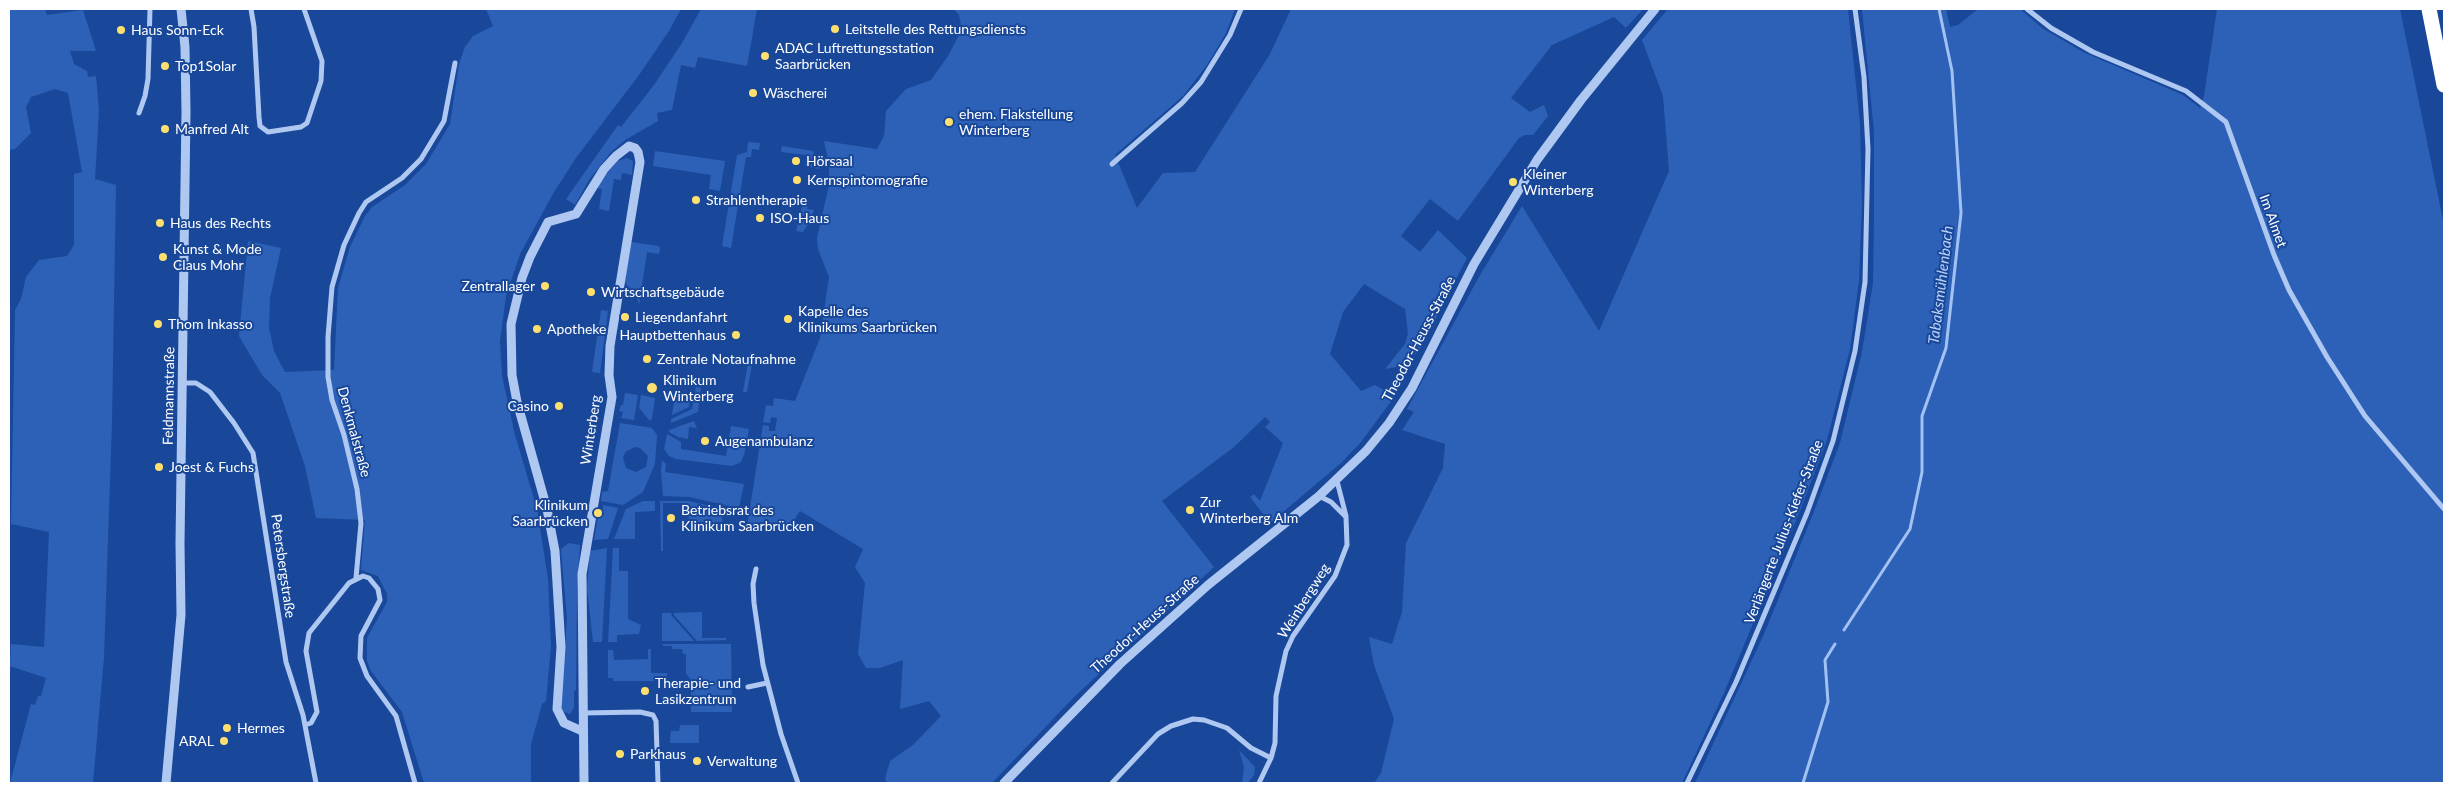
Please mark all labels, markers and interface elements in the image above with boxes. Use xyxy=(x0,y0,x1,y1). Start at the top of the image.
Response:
place label: Leitstelle des Rettungsdiensts xyxy=(845,21,1026,37)
place label: Haus Sonn-Eck xyxy=(131,22,224,38)
marker: Leitstelle des Rettungsdiensts xyxy=(829,23,841,35)
marker: Haus Sonn-Eck xyxy=(115,24,127,36)
place label: ADAC Luftrettungsstation Saarbrücken xyxy=(775,40,934,72)
marker: ADAC Luftrettungsstation Saarbrücken xyxy=(759,50,771,62)
place label: Top1Solar xyxy=(175,58,236,74)
marker: Top1Solar xyxy=(159,60,171,72)
place label: Wäscherei xyxy=(763,85,827,101)
marker: Wäscherei xyxy=(747,87,759,99)
place label: ehem. Flakstellung Winterberg xyxy=(959,106,1073,138)
marker: ehem. Flakstellung Winterberg xyxy=(943,116,955,128)
place label: Manfred Alt xyxy=(175,121,249,137)
marker: Manfred Alt xyxy=(159,123,171,135)
place label: Hörsaal xyxy=(806,153,853,169)
marker: Hörsaal xyxy=(790,155,802,167)
place label: Kleiner Winterberg xyxy=(1523,166,1593,198)
place label: Kernspintomografie xyxy=(807,172,928,188)
marker: Kernspintomografie xyxy=(791,174,803,186)
marker: Kleiner Winterberg xyxy=(1507,176,1519,188)
place label: Strahlentherapie xyxy=(706,192,807,208)
street label: Im Almet xyxy=(2256,192,2290,250)
marker: Strahlentherapie xyxy=(690,194,702,206)
place label: ISO-Haus xyxy=(770,210,829,226)
marker: ISO-Haus xyxy=(754,212,766,224)
place label: Haus des Rechts xyxy=(170,215,271,231)
marker: Haus des Rechts xyxy=(154,217,166,229)
water label: Tabaksmühlenbach xyxy=(1925,225,1957,345)
place label: Kunst & Mode Claus Mohr xyxy=(173,241,262,274)
marker: Kunst & Mode Claus Mohr xyxy=(157,251,169,263)
street label: Theodor-Heuss-Straße xyxy=(1379,273,1459,405)
place label: Zentrallager xyxy=(462,278,535,294)
marker: Zentrallager xyxy=(539,280,551,292)
place label: Wirtschaftsgebäude xyxy=(601,284,724,300)
marker: Wirtschaftsgebäude xyxy=(585,286,597,298)
place label: Kapelle des Klinikums Saarbrücken xyxy=(798,303,937,336)
place label: Liegendanfahrt xyxy=(635,309,728,325)
marker: Liegendanfahrt xyxy=(619,311,631,323)
marker: Kapelle des Klinikums Saarbrücken xyxy=(782,313,794,325)
place label: Thom Inkasso xyxy=(168,316,253,332)
marker: Thom Inkasso xyxy=(152,318,164,330)
place label: Apotheke xyxy=(547,321,606,337)
marker: Apotheke xyxy=(531,323,543,335)
place label: Hauptbettenhaus xyxy=(619,327,726,343)
marker: Hauptbettenhaus xyxy=(730,329,742,341)
street label: Feldmannstraße xyxy=(160,347,178,445)
place label: Zentrale Notaufnahme xyxy=(657,351,796,367)
marker: Zentrale Notaufnahme xyxy=(641,353,653,365)
place label: Klinikum Winterberg xyxy=(663,372,733,404)
marker: Klinikum Winterberg xyxy=(645,381,659,395)
street label: Denkmalstraße xyxy=(334,385,374,479)
street label: Winterberg xyxy=(577,394,605,466)
place label: Casino xyxy=(508,398,549,414)
marker: Casino xyxy=(553,400,565,412)
place label: Augenambulanz xyxy=(715,433,813,449)
marker: Augenambulanz xyxy=(699,435,711,447)
street label: Verlängerte Julius-Kiefer-Straße xyxy=(1741,438,1827,626)
place label: Joest & Fuchs xyxy=(169,459,254,475)
marker: Joest & Fuchs xyxy=(153,461,165,473)
place label: Zur Winterberg Alm xyxy=(1200,494,1298,526)
place label: Klinikum Saarbrücken xyxy=(512,497,588,530)
place label: Betriebsrat des Klinikum Saarbrücken xyxy=(681,502,814,534)
marker: Zur Winterberg Alm xyxy=(1184,504,1196,516)
marker: Klinikum Saarbrücken xyxy=(592,507,604,519)
marker: Betriebsrat des Klinikum Saarbrücken xyxy=(665,512,677,524)
street label: Petersbergstraße xyxy=(267,513,299,619)
street label: Weinbergweg xyxy=(1274,560,1334,642)
street label: Theodor-Heuss-Straße xyxy=(1087,571,1203,677)
place label: Therapie- und Lasikzentrum xyxy=(655,675,741,708)
marker: Therapie- und Lasikzentrum xyxy=(639,685,651,697)
place label: Hermes xyxy=(237,720,285,736)
marker: Hermes xyxy=(221,722,233,734)
place label: ARAL xyxy=(179,733,214,749)
marker: ARAL xyxy=(218,735,230,747)
place label: Parkhaus xyxy=(630,746,686,762)
marker: Parkhaus xyxy=(614,748,626,760)
place label: Verwaltung xyxy=(707,753,777,769)
marker: Verwaltung xyxy=(691,755,703,767)

